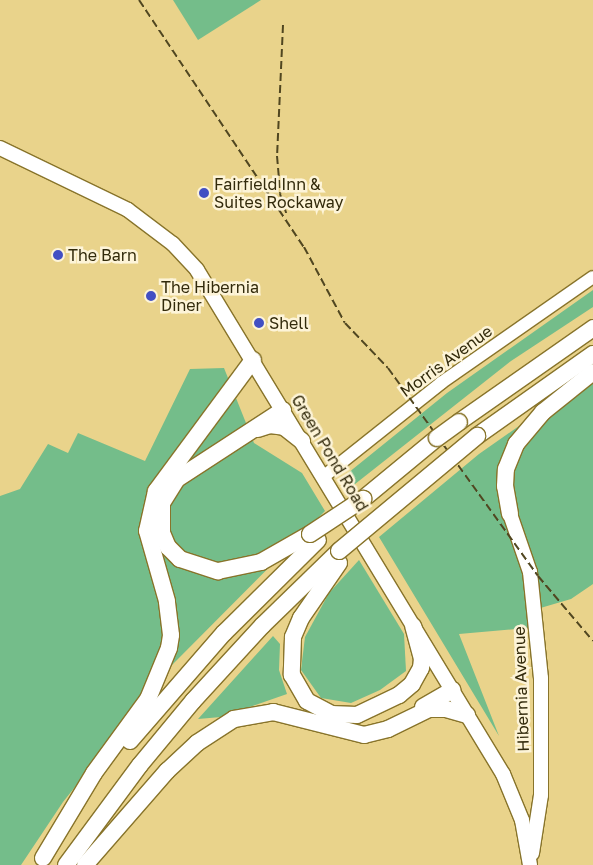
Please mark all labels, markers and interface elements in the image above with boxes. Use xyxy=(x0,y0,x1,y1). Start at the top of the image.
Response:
place label: Fairfield Inn & Suites Rockaway xyxy=(214,174,343,212)
marker: Fairfield Inn & Suites Rockaway xyxy=(198,187,210,199)
place label: The Barn xyxy=(68,245,137,265)
marker: The Barn xyxy=(52,249,64,261)
place label: The Hibernia Diner xyxy=(161,277,259,315)
marker: The Hibernia Diner xyxy=(145,290,157,302)
place label: Shell xyxy=(269,313,309,333)
marker: Shell xyxy=(253,317,265,329)
street label: Morris Avenue xyxy=(396,321,496,401)
street label: Green Pond Road xyxy=(288,391,372,515)
street label: Hibernia Avenue xyxy=(509,626,533,752)

